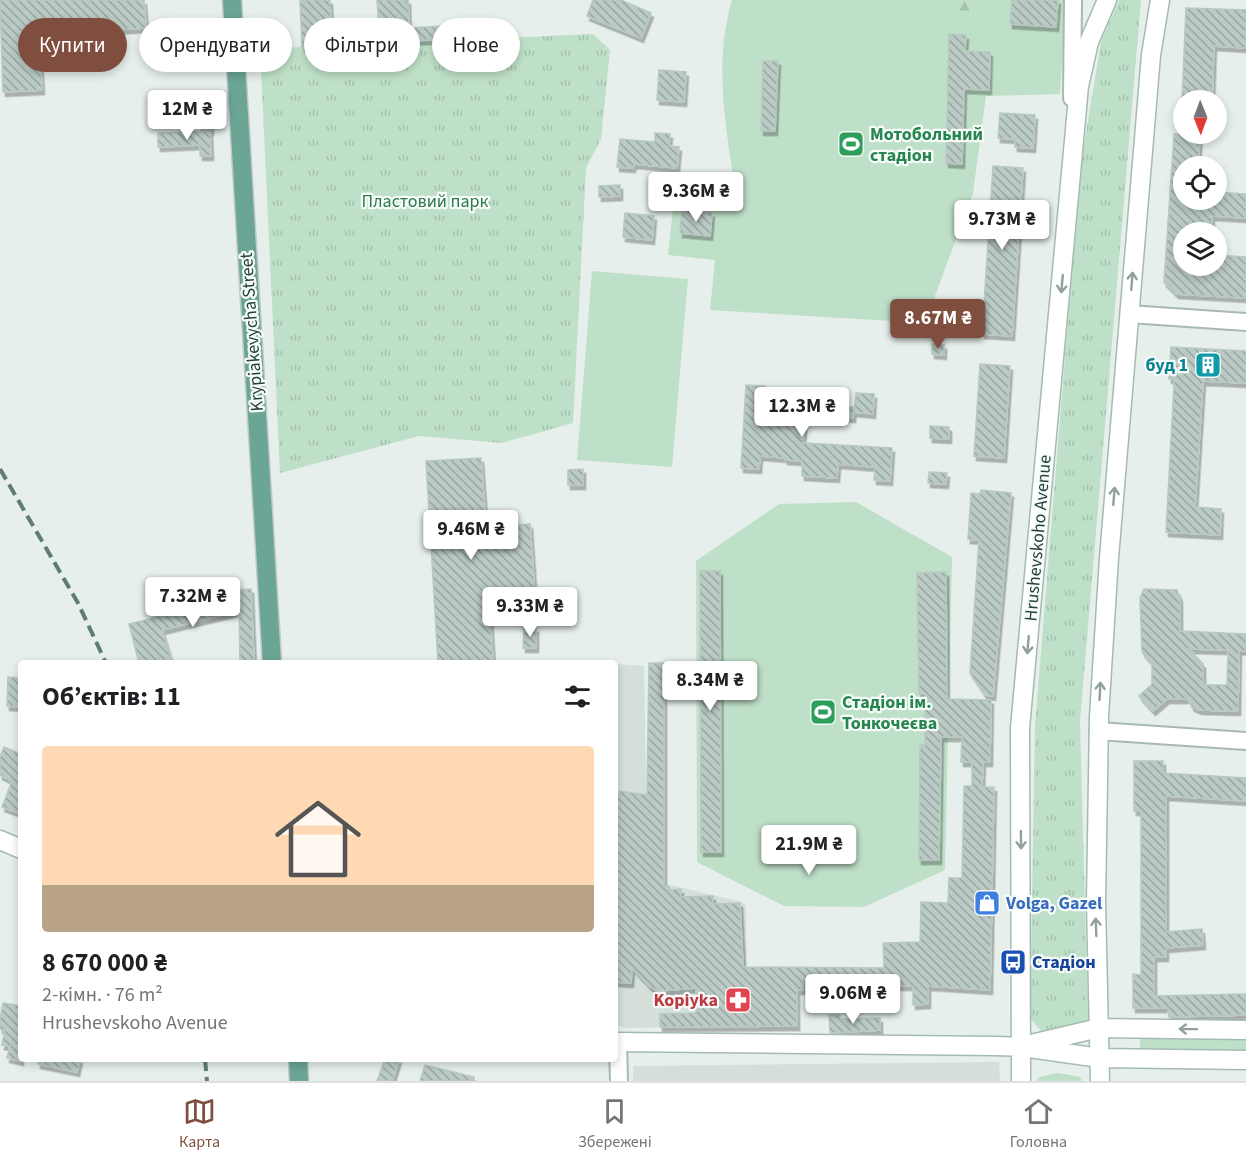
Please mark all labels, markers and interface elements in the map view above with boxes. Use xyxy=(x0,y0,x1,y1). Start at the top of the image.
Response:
chip: Купити xyxy=(18,18,127,72)
chip: Орендувати xyxy=(139,18,292,72)
chip: Фільтри xyxy=(304,18,420,72)
chip: Нове xyxy=(432,18,520,72)
pin: 12M ₴ xyxy=(145,90,229,141)
north arrow xyxy=(1173,90,1227,144)
map controls xyxy=(1173,90,1227,276)
text: 12M ₴ xyxy=(162,95,212,123)
place label: Мотобольний стадіон xyxy=(870,122,983,168)
sports icon: Мотобольний стадіон xyxy=(836,129,866,159)
button: locate xyxy=(1173,156,1227,210)
pin: 9.36M ₴ xyxy=(641,172,751,223)
text: 9.36M ₴ xyxy=(662,177,730,205)
park label: Пластовий парк xyxy=(361,189,489,214)
pin: 9.73M ₴ xyxy=(947,200,1057,251)
text: 9.73M ₴ xyxy=(968,205,1036,233)
button: layers xyxy=(1173,222,1227,276)
street label: Krypiakevycha Street xyxy=(234,252,270,412)
one-way arrow xyxy=(1127,271,1138,291)
one-way arrow xyxy=(1056,273,1067,293)
pin: 8.67M ₴ xyxy=(883,299,993,350)
text: 8.67M ₴ xyxy=(904,304,972,332)
building icon: буд 1 xyxy=(1193,350,1223,380)
place label: буд 1 xyxy=(1146,353,1188,378)
pin: 12.3M ₴ xyxy=(747,387,857,438)
text: 12.3M ₴ xyxy=(768,392,836,420)
street label: Hrushevskoho Avenue xyxy=(1018,454,1058,622)
one-way arrow xyxy=(1109,487,1120,506)
pin: 9.46M ₴ xyxy=(416,510,526,561)
text: 9.46M ₴ xyxy=(437,515,505,543)
pin: 7.32M ₴ xyxy=(138,577,248,628)
text: 7.32M ₴ xyxy=(159,582,227,610)
pin: 9.33M ₴ xyxy=(475,587,585,638)
text: 9.33M ₴ xyxy=(496,592,564,620)
one-way arrow xyxy=(1022,635,1033,655)
pin: 8.34M ₴ xyxy=(655,661,765,712)
text: 8.34M ₴ xyxy=(676,666,744,694)
text: Об’єктів: 11 xyxy=(42,678,181,715)
icon: filters xyxy=(561,680,594,713)
one-way arrow xyxy=(1095,681,1106,701)
place label: Стадіон ім. Тонкочеєва xyxy=(842,690,937,736)
sports icon: Стадіон ім. Тонкочеєва xyxy=(808,697,838,727)
icon: home xyxy=(264,785,372,893)
pin: 21.9M ₴ xyxy=(754,825,864,876)
one-way arrow xyxy=(1015,829,1027,849)
text: 21.9M ₴ xyxy=(775,830,843,858)
shop icon: Volga, Gazel xyxy=(972,888,1002,918)
place label: Volga, Gazel xyxy=(1005,891,1102,916)
one-way arrow xyxy=(1091,918,1102,938)
text: 8 670 000 ₴ xyxy=(42,944,167,981)
bus stop icon: Стадіон xyxy=(998,947,1028,977)
place label: Стадіон xyxy=(1032,950,1096,975)
pin: 9.06M ₴ xyxy=(798,974,908,1025)
text: 9.06M ₴ xyxy=(819,979,887,1007)
text: 2-кімн. · 76 m² xyxy=(42,981,163,1009)
pharmacy icon: Kopiyka xyxy=(723,985,753,1015)
place label: Kopiyka xyxy=(653,988,718,1013)
text: Hrushevskoho Avenue xyxy=(42,1009,228,1037)
one-way arrow xyxy=(1178,1023,1198,1034)
tab: Карта xyxy=(179,1095,220,1153)
tab: Збережені xyxy=(578,1095,652,1153)
tab: Головна xyxy=(1010,1095,1067,1153)

